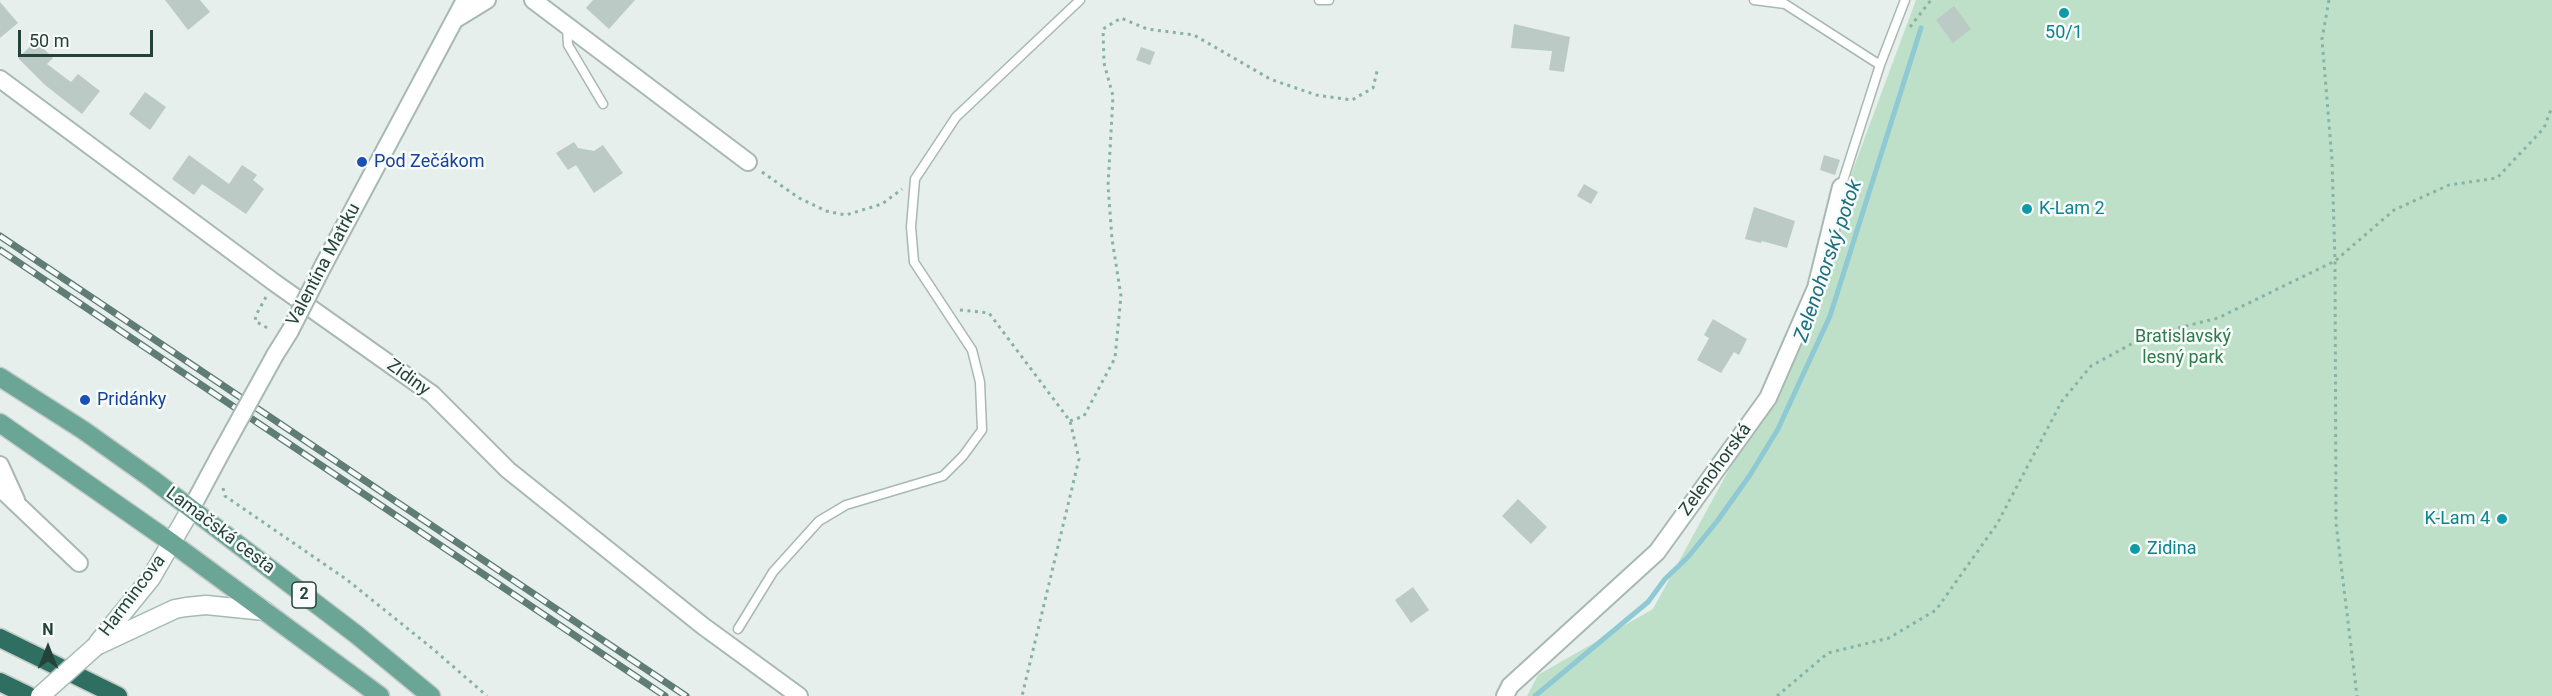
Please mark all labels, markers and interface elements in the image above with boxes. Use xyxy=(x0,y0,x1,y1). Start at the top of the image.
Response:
marker: 50/1 xyxy=(2057,6,2071,20)
scale bar xyxy=(21,18,156,56)
place label: 50/1 xyxy=(2045,22,2083,44)
text: 50 m xyxy=(29,30,69,51)
place label: Pod Zečákom xyxy=(374,151,485,173)
marker: Pod Zečákom xyxy=(355,155,369,169)
water label: Zelenohorský potok xyxy=(1790,177,1868,345)
place label: K-Lam 2 xyxy=(2039,198,2105,220)
street label: Valentína Matrku xyxy=(283,200,365,330)
marker: K-Lam 2 xyxy=(2020,202,2034,216)
park label: Bratislavský lesný park xyxy=(2135,326,2231,368)
street label: Zidiny xyxy=(382,355,434,401)
place label: Pridánky xyxy=(97,389,166,411)
marker: Pridánky xyxy=(78,393,92,407)
street label: Zelenohorská xyxy=(1675,420,1757,520)
street label: Lamačská cesta xyxy=(161,483,279,579)
place label: K-Lam 4 xyxy=(2424,508,2490,530)
marker: K-Lam 4 xyxy=(2495,512,2509,526)
place label: Zidina xyxy=(2147,538,2196,560)
marker: Zidina xyxy=(2128,542,2142,556)
street label: Harmincova xyxy=(95,551,171,641)
road number: 2 xyxy=(292,582,316,608)
north arrow xyxy=(18,618,78,678)
text: N xyxy=(42,620,54,639)

